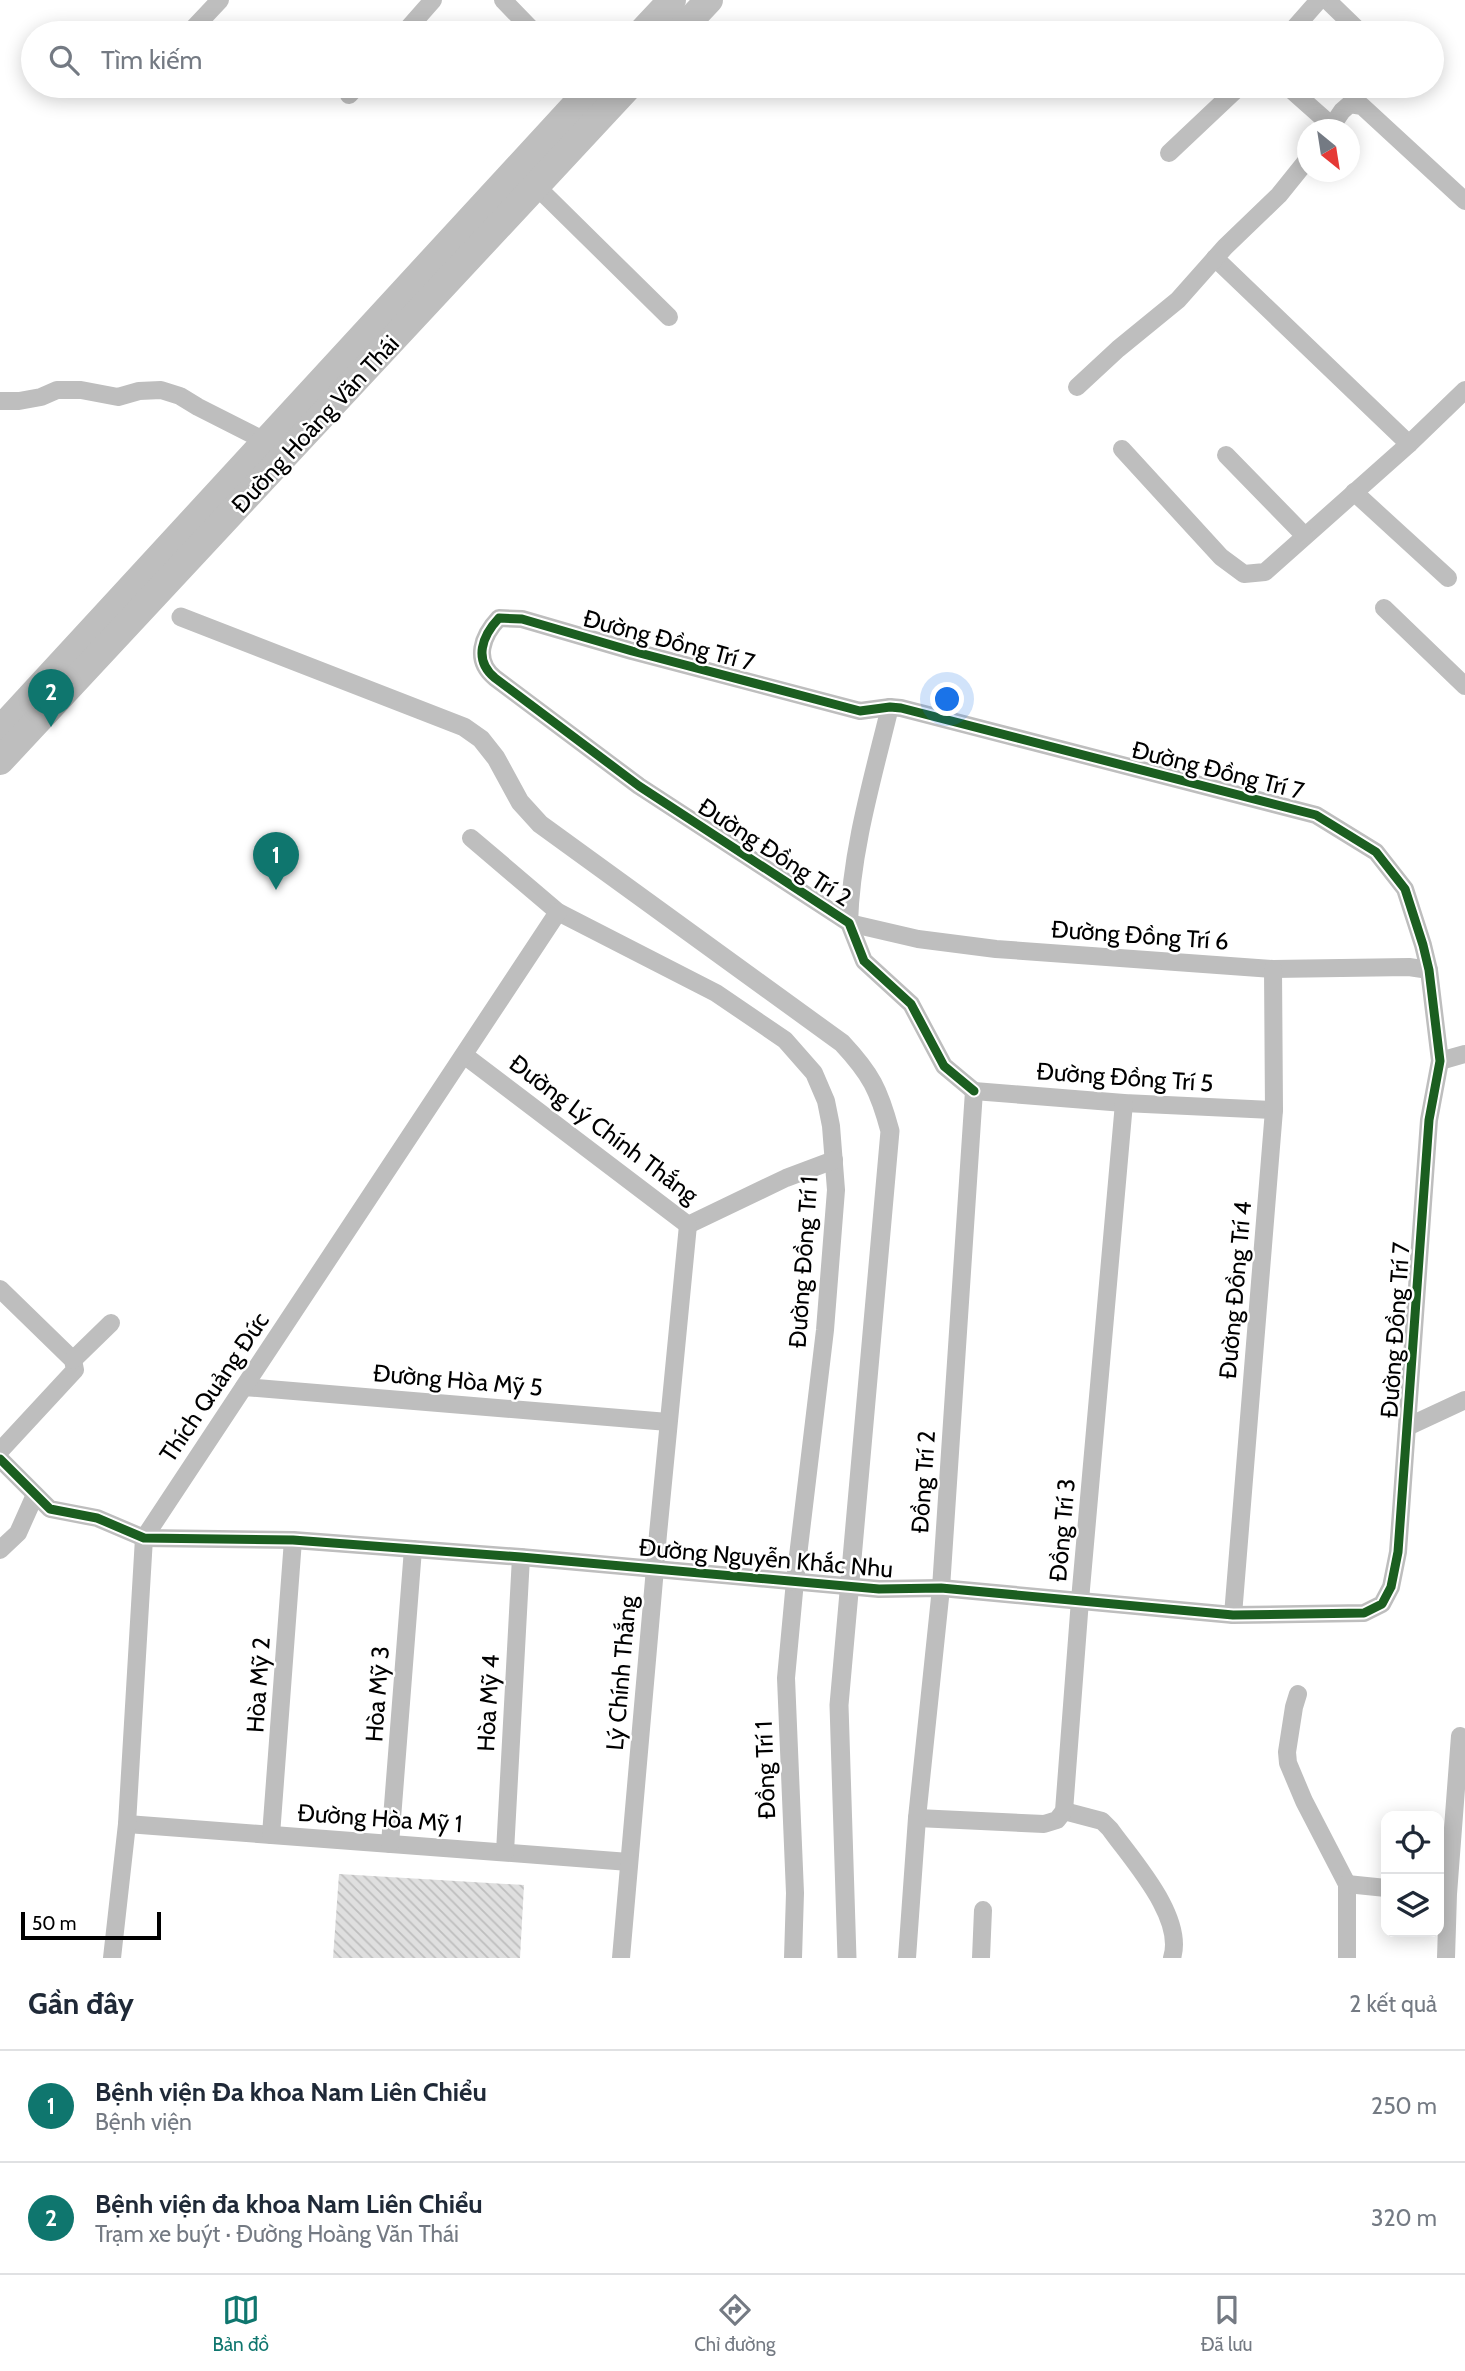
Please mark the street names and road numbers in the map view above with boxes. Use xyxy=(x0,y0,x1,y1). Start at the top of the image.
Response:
street label: Đường Hoàng Văn Thái xyxy=(225,329,405,519)
street label: Đường Đồng Trí 7 xyxy=(580,603,758,677)
street label: Đường Đồng Trí 7 xyxy=(1129,735,1307,805)
street label: Đường Đồng Trí 2 xyxy=(693,792,857,912)
street label: Đường Đồng Trí 6 xyxy=(1050,914,1230,956)
street label: Đường Lý Chính Thắng xyxy=(504,1048,705,1210)
street label: Đường Đồng Trí 5 xyxy=(1036,1056,1214,1098)
street label: Đường Đồng Trí 1 xyxy=(783,1175,823,1349)
street label: Đường Đồng Trí 4 xyxy=(1213,1200,1257,1380)
street label: Đường Đồng Trí 7 xyxy=(1374,1241,1416,1419)
street label: Thích Quảng Đức xyxy=(153,1307,275,1467)
street label: Đường Hòa Mỹ 5 xyxy=(372,1358,544,1402)
street label: Đồng Trí 2 xyxy=(905,1430,941,1534)
street label: Đồng Trí 3 xyxy=(1043,1477,1081,1583)
street label: Đường Nguyễn Khắc Nhu xyxy=(638,1532,894,1584)
street label: Lý Chính Thắng xyxy=(600,1593,642,1751)
street label: Hòa Mỹ 2 xyxy=(240,1636,276,1734)
street label: Hòa Mỹ 3 xyxy=(359,1645,395,1743)
street label: Hòa Mỹ 4 xyxy=(471,1654,505,1752)
street label: Đồng Trí 1 xyxy=(749,1721,781,1819)
street label: Đường Hòa Mỹ 1 xyxy=(297,1798,463,1838)

